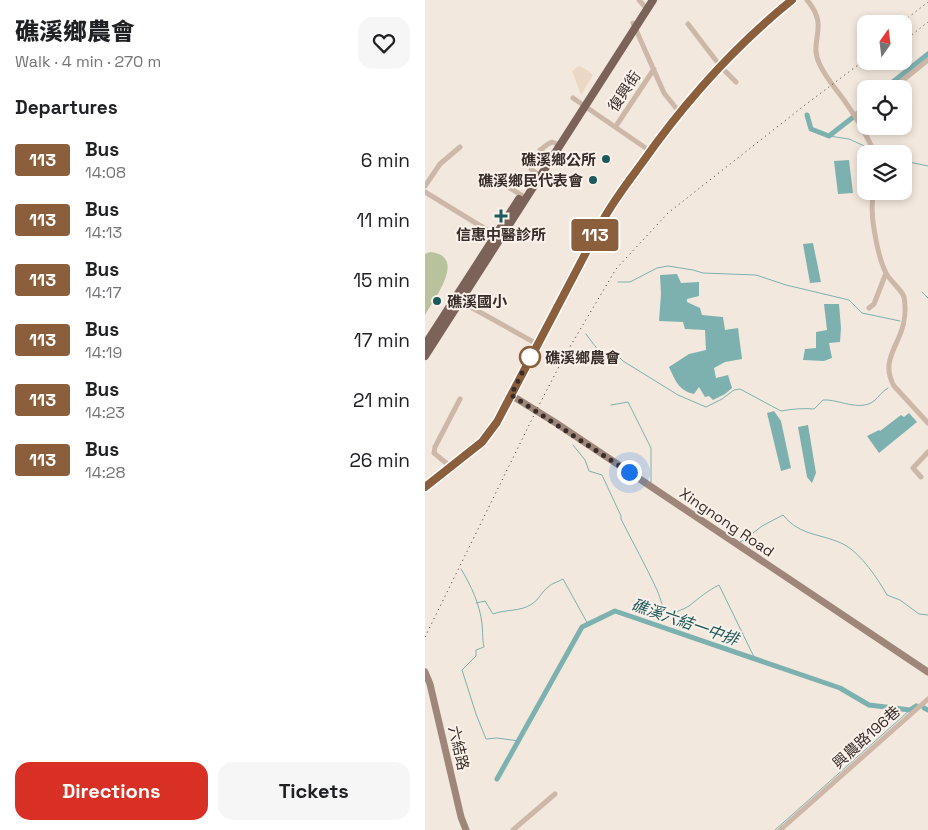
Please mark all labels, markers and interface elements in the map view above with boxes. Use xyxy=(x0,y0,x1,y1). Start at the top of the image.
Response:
north arrow xyxy=(857,15,913,70)
map controls xyxy=(857,15,912,200)
text: 礁溪鄉農會 xyxy=(15,16,135,47)
button: heart xyxy=(358,17,410,69)
text: Walk · 4 min · 270 m xyxy=(15,51,161,72)
street label: 復興街 xyxy=(604,67,644,115)
button: locate xyxy=(857,80,912,135)
text: Departures xyxy=(15,95,118,120)
text: Bus xyxy=(85,137,119,162)
button: layers xyxy=(857,145,912,200)
text: 113 xyxy=(29,148,56,171)
text: 6 min xyxy=(361,148,410,173)
place label: 礁溪鄉公所 xyxy=(521,150,596,169)
marker: 礁溪鄉公所 xyxy=(600,153,612,165)
text: 14:08 xyxy=(85,162,126,183)
place label: 礁溪鄉民代表會 xyxy=(478,171,583,190)
marker: 礁溪鄉民代表會 xyxy=(587,174,599,186)
text: Bus xyxy=(85,197,119,222)
text: 113 xyxy=(29,208,56,231)
text: 11 min xyxy=(357,208,410,233)
marker: 信惠中醫診所 xyxy=(494,209,508,223)
line badge: 113 xyxy=(566,219,624,251)
text: 14:13 xyxy=(85,222,122,243)
text: 113 xyxy=(581,223,609,246)
place label: 信惠中醫診所 xyxy=(456,225,546,244)
text: Bus xyxy=(85,257,119,282)
text: 113 xyxy=(29,268,56,291)
text: 15 min xyxy=(353,268,410,293)
text: 14:17 xyxy=(85,282,121,303)
place label: 礁溪國小 xyxy=(447,292,508,311)
marker: 礁溪國小 xyxy=(431,295,443,307)
text: Bus xyxy=(85,317,119,342)
text: 113 xyxy=(29,328,56,351)
text: 17 min xyxy=(354,328,410,353)
text: 14:19 xyxy=(85,342,122,363)
marker: 礁溪鄉農會 xyxy=(519,346,541,368)
place label: 礁溪鄉農會 xyxy=(545,348,620,367)
text: Bus xyxy=(85,377,119,402)
text: 113 xyxy=(29,388,56,411)
text: 21 min xyxy=(353,388,410,413)
text: 14:23 xyxy=(85,402,125,423)
text: Bus xyxy=(85,437,119,462)
text: 113 xyxy=(29,448,56,471)
text: 26 min xyxy=(349,448,410,473)
your location xyxy=(617,460,642,485)
text: 14:28 xyxy=(85,462,125,483)
street label: Xingnong Road xyxy=(676,483,778,561)
water label: 礁溪六結一中排 xyxy=(629,594,743,651)
street label: 興農路196巷 xyxy=(828,702,904,772)
street label: 六結路 xyxy=(445,724,473,772)
button: Directions xyxy=(15,762,208,820)
button: Tickets xyxy=(218,762,410,820)

